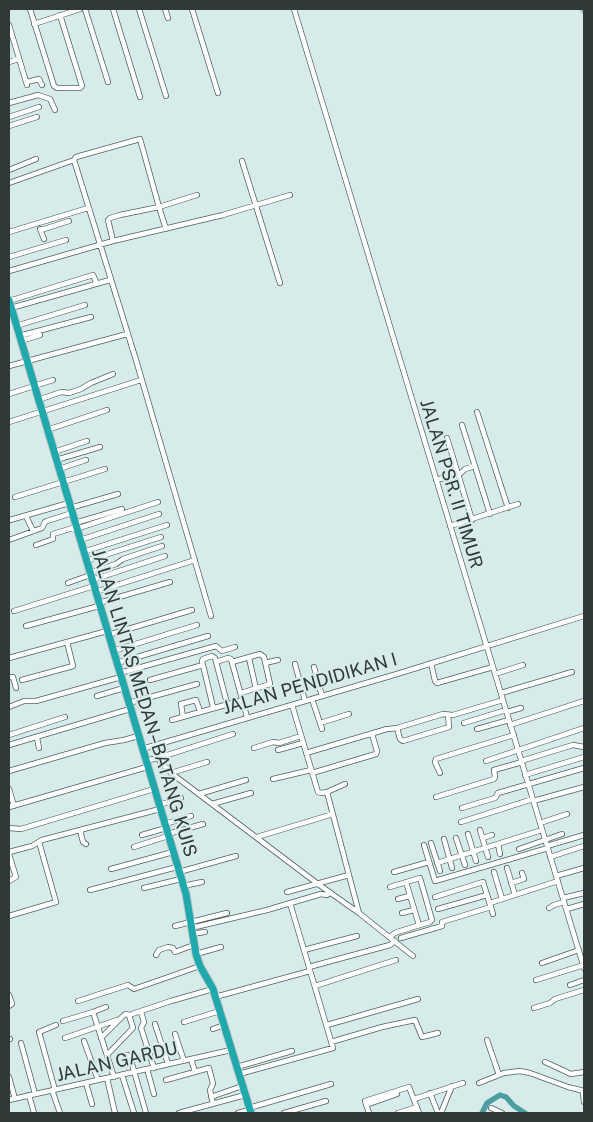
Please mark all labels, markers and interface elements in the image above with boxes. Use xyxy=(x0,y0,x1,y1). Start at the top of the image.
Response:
street label: JALAN PSR. II TIMUR xyxy=(415,397,487,571)
street label: JALAN LINTAS MEDAN–BATANG KUIS xyxy=(87,546,201,860)
street label: JALAN PENDIDIKAN I xyxy=(220,649,400,719)
street label: JALAN GARDU xyxy=(54,1038,180,1086)

